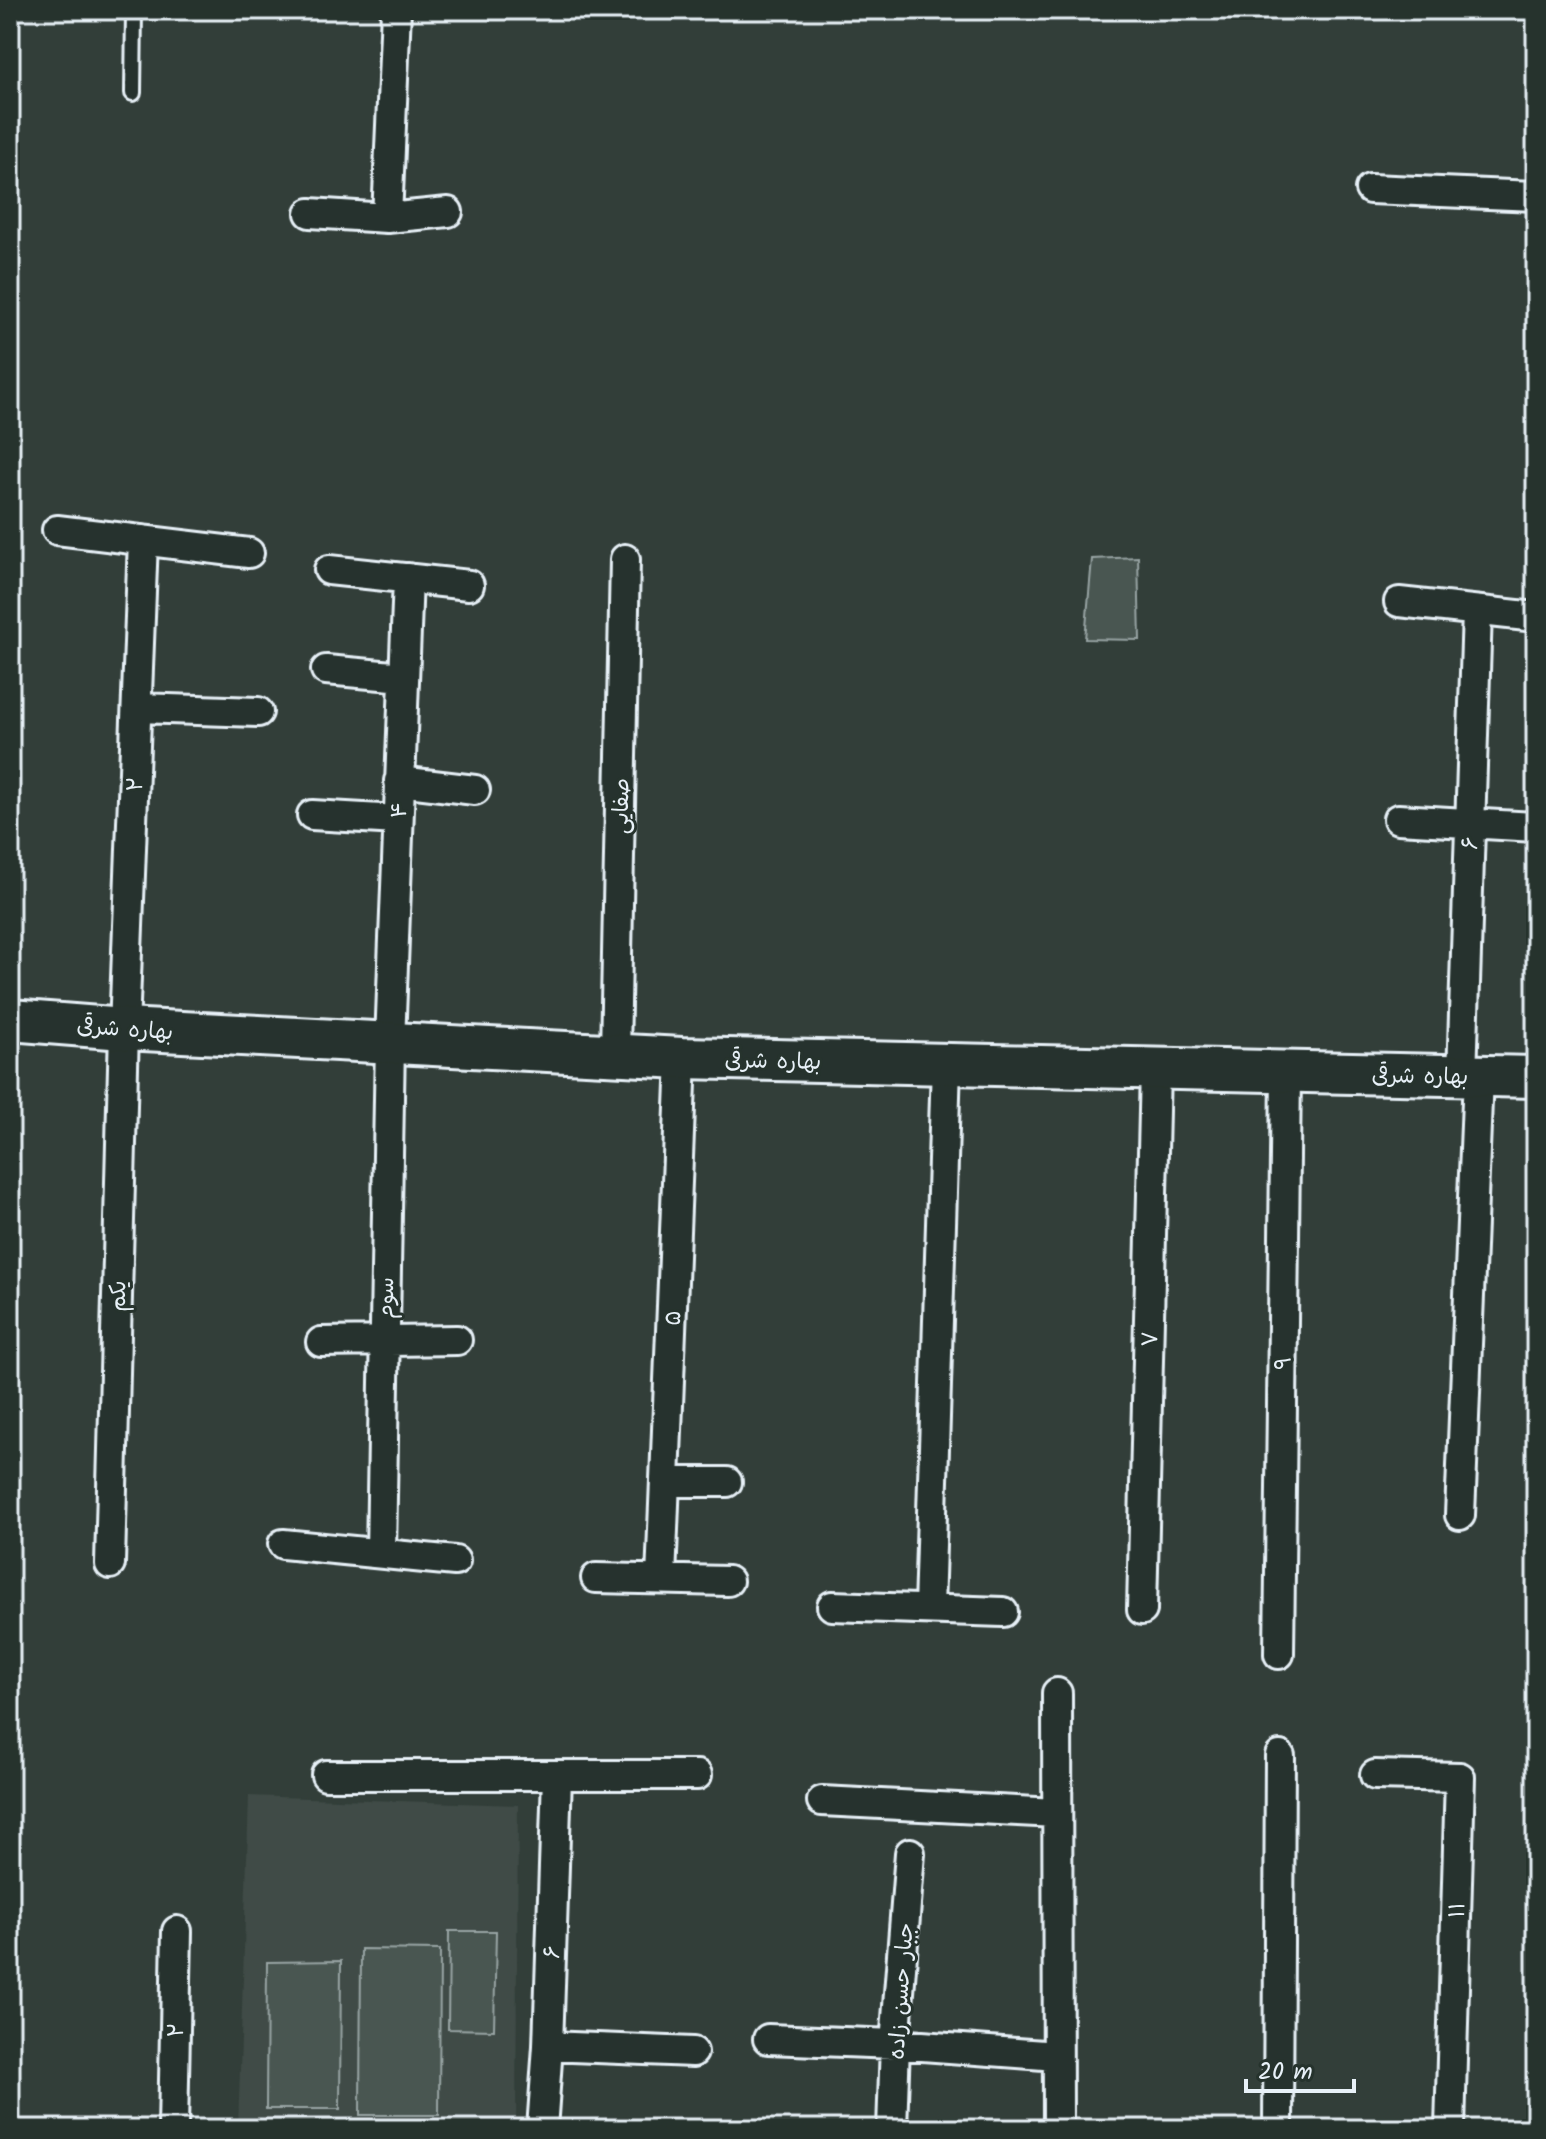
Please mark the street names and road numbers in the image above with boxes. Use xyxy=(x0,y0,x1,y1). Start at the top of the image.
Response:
street label: ۲ xyxy=(119,776,154,792)
street label: صفایی xyxy=(605,778,640,834)
street label: ۴ xyxy=(383,801,418,819)
street label: ۶ xyxy=(1454,836,1489,850)
street label: بهاره شرقی xyxy=(75,1010,174,1051)
street label: بهاره شرقی xyxy=(724,1044,822,1081)
street label: بهاره شرقی xyxy=(1371,1059,1469,1096)
street label: سوم xyxy=(370,1277,405,1319)
street label: یکم xyxy=(101,1280,138,1312)
street label: ۵ xyxy=(657,1310,692,1326)
street label: ۷ xyxy=(1134,1331,1169,1347)
street label: ۹ xyxy=(1267,1356,1302,1370)
street label: ۱۱ xyxy=(1441,1901,1476,1919)
street label: جبار حسن زاده xyxy=(880,1922,925,2061)
street label: ۶ xyxy=(536,1945,571,1959)
street label: ۲ xyxy=(160,2022,195,2038)

